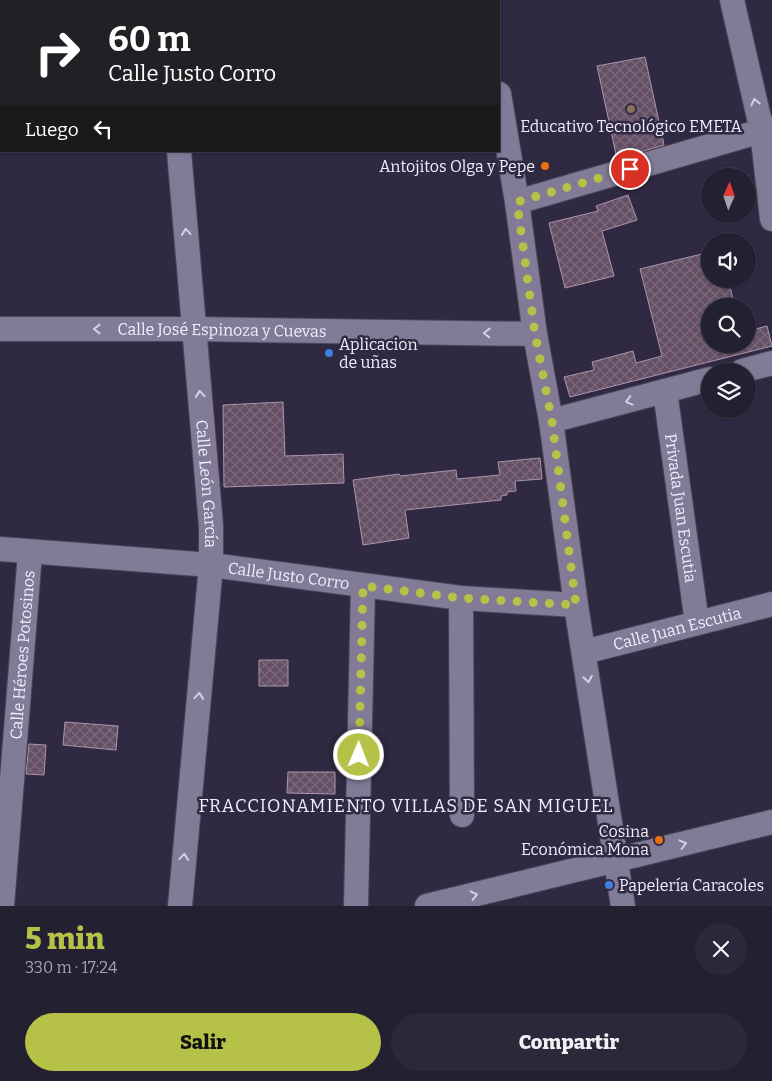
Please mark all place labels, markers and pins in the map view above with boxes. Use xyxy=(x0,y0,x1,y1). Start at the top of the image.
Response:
marker: Educativo Tecnológico EMETA xyxy=(625,103,637,115)
place label: Educativo Tecnológico EMETA xyxy=(520,117,742,136)
pin xyxy=(609,148,651,190)
place label: Antojitos Olga y Pepe xyxy=(379,157,535,176)
marker: Antojitos Olga y Pepe xyxy=(539,160,551,172)
place label: Aplicacion de uñas xyxy=(339,335,418,372)
marker: Aplicacion de uñas xyxy=(323,347,335,359)
place label: Cosina Económica Mona xyxy=(521,822,649,859)
marker: Cosina Económica Mona xyxy=(653,834,665,846)
place label: Papelería Caracoles xyxy=(619,876,764,895)
marker: Papelería Caracoles xyxy=(603,879,615,891)

